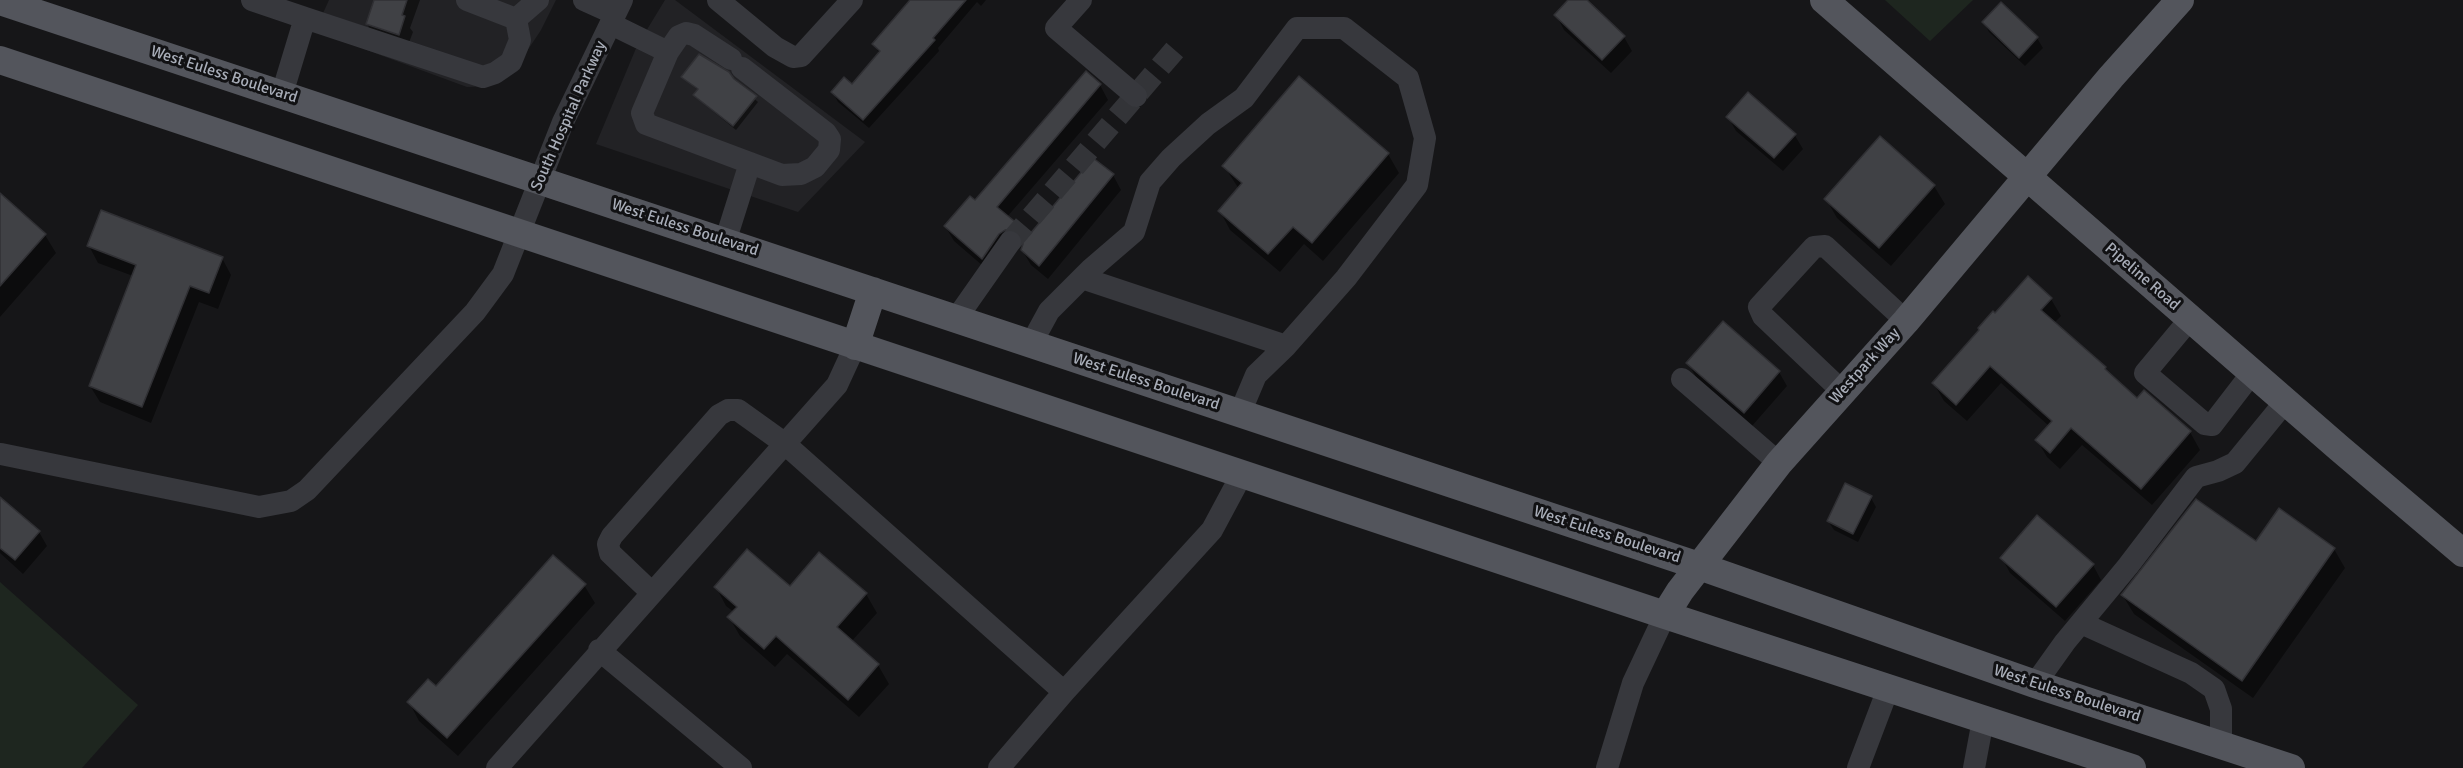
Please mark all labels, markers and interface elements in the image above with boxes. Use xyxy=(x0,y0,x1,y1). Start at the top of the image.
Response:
street label: South Hospital Parkway xyxy=(527,38,611,194)
street label: West Euless Boulevard xyxy=(148,42,300,108)
street label: West Euless Boulevard xyxy=(609,195,761,261)
street label: Pipeline Road xyxy=(2100,239,2184,315)
street label: Westpark Way xyxy=(1826,324,1904,408)
street label: West Euless Boulevard xyxy=(1070,349,1222,415)
street label: West Euless Boulevard xyxy=(1531,502,1683,568)
street label: West Euless Boulevard xyxy=(1991,661,2143,727)

